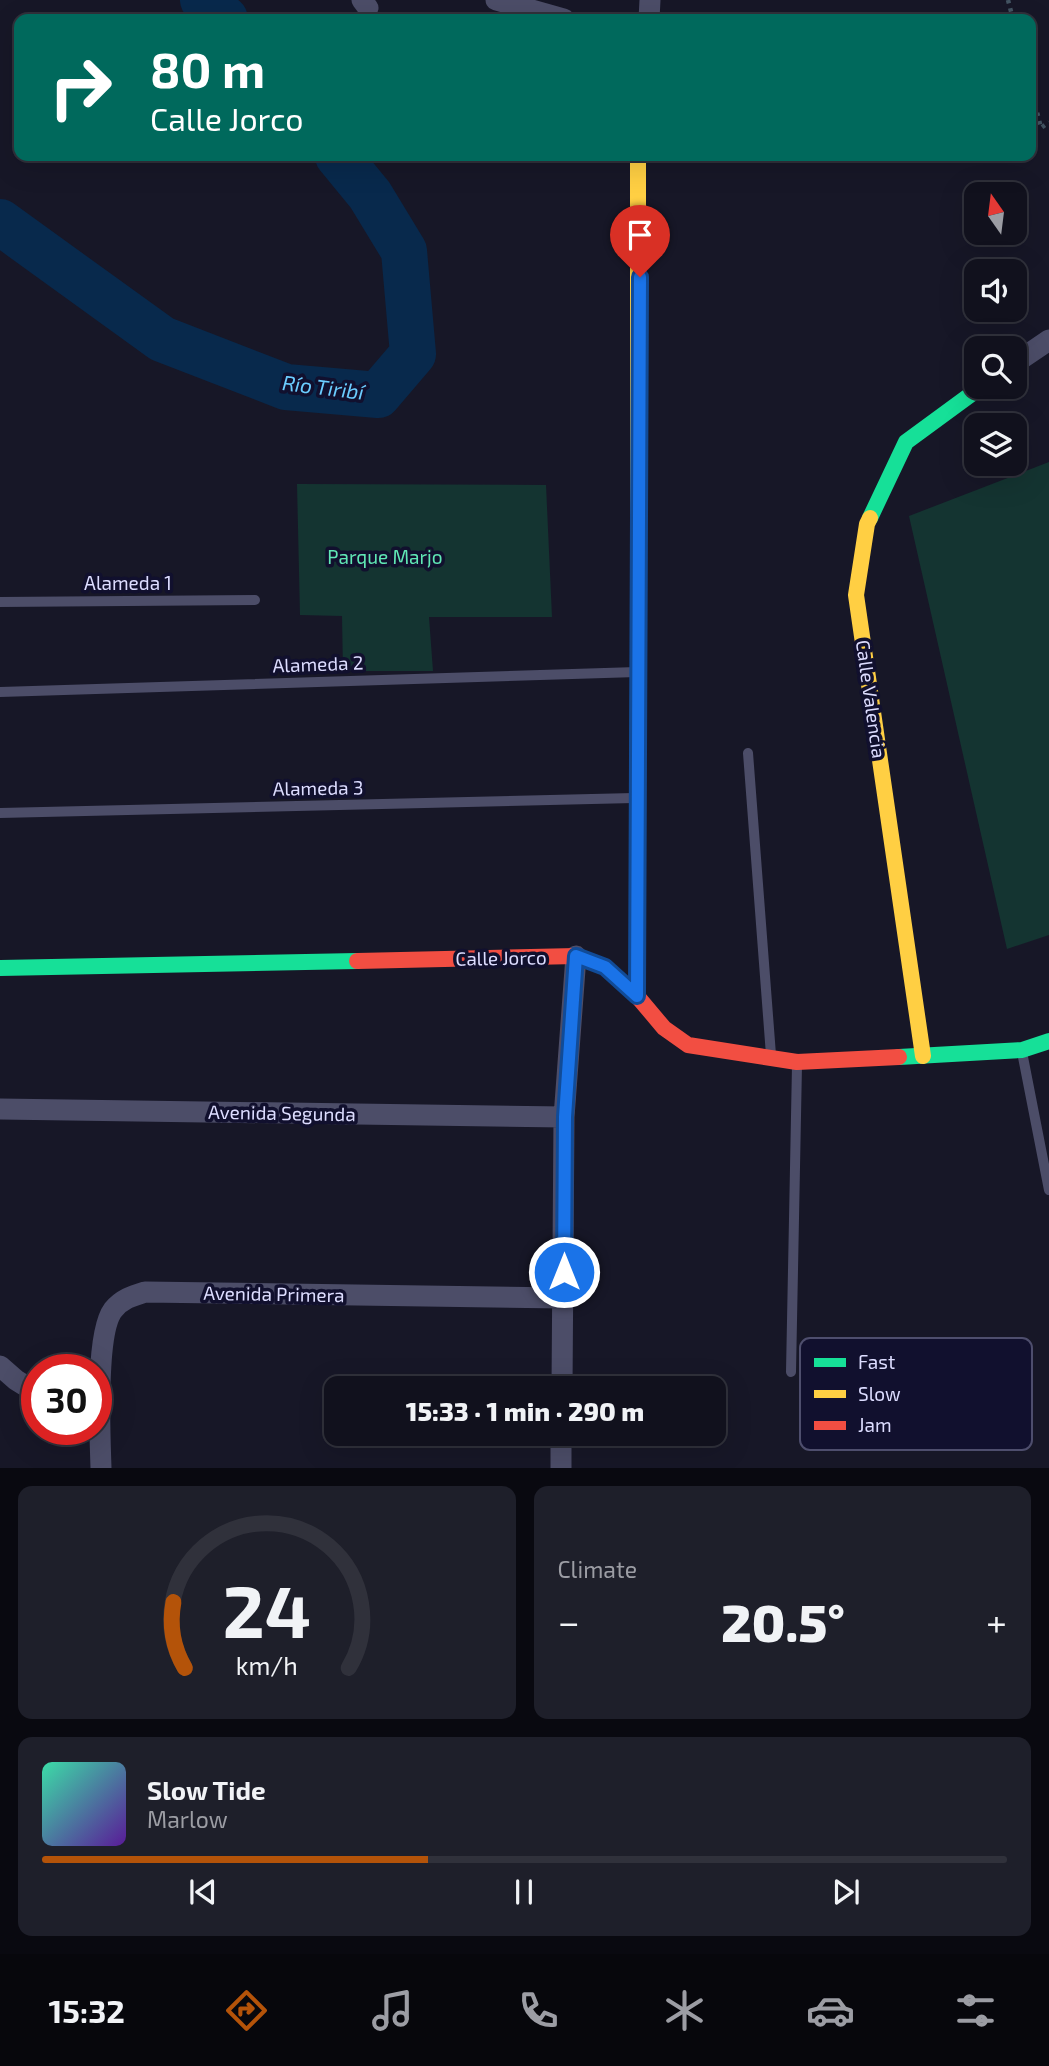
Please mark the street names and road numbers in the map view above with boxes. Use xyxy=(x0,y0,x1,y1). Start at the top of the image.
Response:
street label: Alameda 1 xyxy=(84,571,172,594)
street label: Calle Valencia xyxy=(852,638,891,760)
street label: Alameda 2 xyxy=(272,650,364,677)
street label: Alameda 3 xyxy=(272,775,364,800)
street label: Calle Jorco xyxy=(455,945,547,970)
street label: Avenida Segunda xyxy=(208,1100,356,1125)
street label: Avenida Primera xyxy=(203,1281,345,1306)

